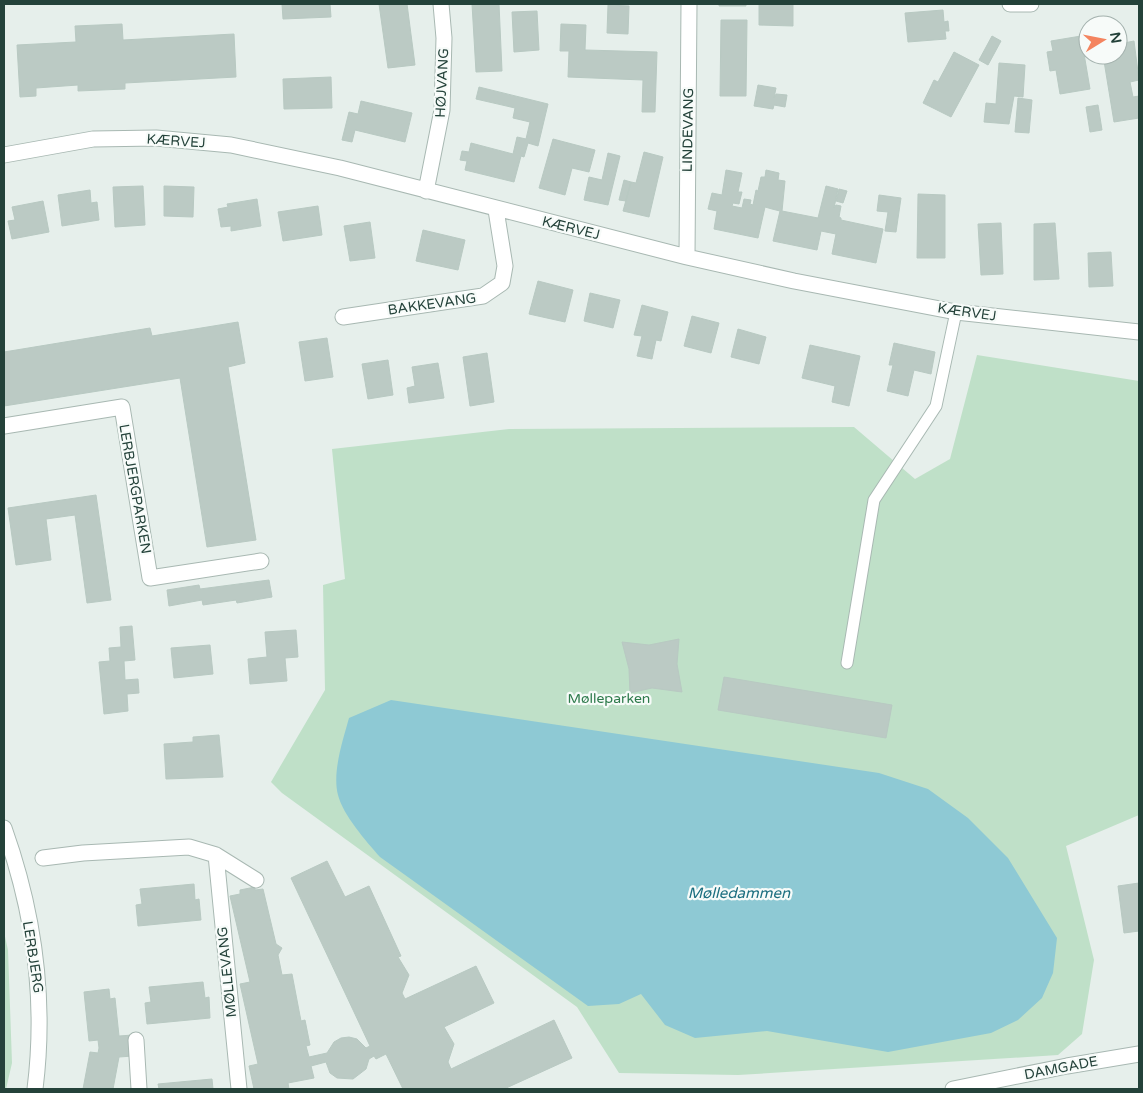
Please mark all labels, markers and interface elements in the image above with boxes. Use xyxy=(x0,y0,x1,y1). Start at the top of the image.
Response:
north arrow xyxy=(1078,15,1128,65)
text: N xyxy=(1106,31,1125,45)
street label: HØJVANG xyxy=(432,48,452,118)
street label: LINDEVANG xyxy=(679,88,697,172)
street label: KÆRVEJ xyxy=(146,130,206,152)
street label: KÆRVEJ xyxy=(540,213,602,243)
street label: BAKKEVANG xyxy=(387,289,477,319)
street label: KÆRVEJ xyxy=(937,299,997,325)
street label: LERBJERGPARKEN xyxy=(115,423,155,555)
park label: Mølleparken xyxy=(568,690,650,707)
water label: Mølledammen xyxy=(688,884,791,902)
street label: LERBJERG xyxy=(19,920,47,994)
street label: MØLLEVANG xyxy=(214,926,240,1018)
street label: DAMGADE xyxy=(1023,1053,1099,1083)

